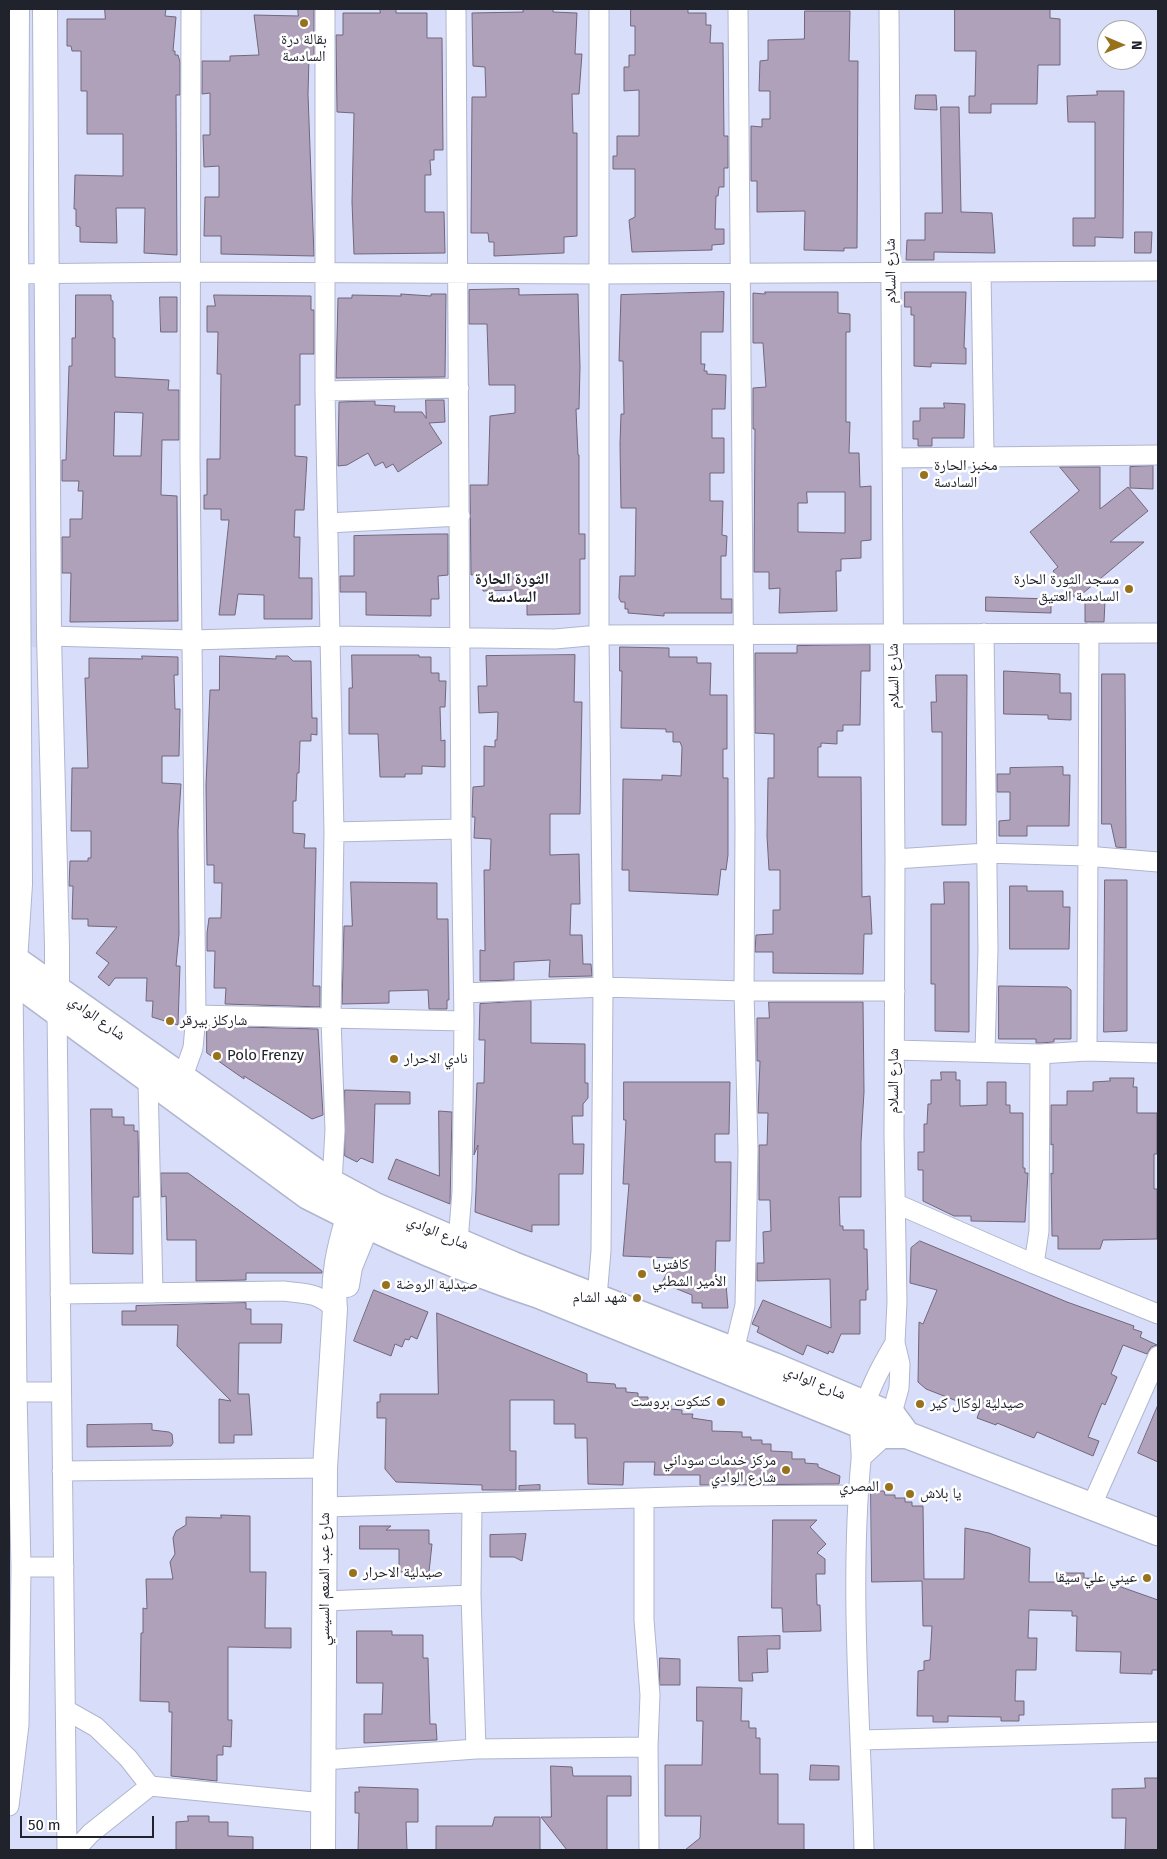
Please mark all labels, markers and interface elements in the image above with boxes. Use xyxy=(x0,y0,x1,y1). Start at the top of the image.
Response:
marker: بقالة درة السادسة xyxy=(298,17,310,29)
north arrow xyxy=(1097,20,1147,70)
place label: بقالة درة السادسة xyxy=(281,31,327,66)
text: N xyxy=(1128,40,1145,50)
street label: شارع السلام xyxy=(881,238,901,304)
place label: مخبز الحارة السادسة xyxy=(934,457,998,492)
marker: مخبز الحارة السادسة xyxy=(918,469,930,481)
district label: الثورة الحارة السادسة xyxy=(475,570,549,608)
place label: مسجد الثورة الحارة السادسة العتيق xyxy=(1014,571,1119,606)
marker: مسجد الثورة الحارة السادسة العتيق xyxy=(1123,583,1135,595)
street label: شارع السلام xyxy=(884,643,904,709)
street label: شارع الوادي xyxy=(65,992,129,1044)
place label: شاركلز بيرقر xyxy=(180,1012,247,1030)
marker: شاركلز بيرقر xyxy=(164,1015,176,1027)
place label: Polo Frenzy xyxy=(227,1047,304,1065)
street label: شارع السلام xyxy=(885,1048,903,1114)
marker: Polo Frenzy xyxy=(211,1050,223,1062)
place label: نادي الاحرار xyxy=(404,1050,468,1068)
marker: نادي الاحرار xyxy=(388,1053,400,1065)
street label: شارع الوادي xyxy=(404,1212,472,1254)
place label: كافتريا الأمير الشطبي xyxy=(652,1256,726,1291)
marker: كافتريا الأمير الشطبي xyxy=(636,1268,648,1280)
place label: صيدلية الروضة xyxy=(396,1276,478,1294)
marker: صيدلية الروضة xyxy=(380,1279,392,1291)
place label: شهد الشام xyxy=(573,1289,627,1307)
marker: شهد الشام xyxy=(631,1292,643,1304)
street label: شارع الوادي xyxy=(781,1362,849,1404)
place label: كتكوت بروست xyxy=(631,1393,711,1411)
place label: صيدلية لوكال كير xyxy=(930,1395,1024,1413)
marker: كتكوت بروست xyxy=(715,1396,727,1408)
marker: صيدلية لوكال كير xyxy=(914,1398,926,1410)
place label: مركز خدمات سوداني شارع الوادي xyxy=(663,1452,776,1487)
marker: مركز خدمات سوداني شارع الوادي xyxy=(780,1464,792,1476)
place label: المصري xyxy=(839,1478,879,1496)
marker: المصري xyxy=(883,1481,895,1493)
place label: يا بلاش xyxy=(920,1485,961,1503)
marker: يا بلاش xyxy=(904,1488,916,1500)
street label: شارع عبد المنعم السيسي xyxy=(316,1512,334,1646)
place label: صيدلية الاحرار xyxy=(363,1564,443,1582)
marker: صيدلية الاحرار xyxy=(347,1567,359,1579)
place label: عيني علي سيقا xyxy=(1055,1569,1137,1587)
marker: عيني علي سيقا xyxy=(1141,1572,1153,1584)
scale bar xyxy=(22,1806,156,1838)
text: 50 m xyxy=(28,1816,61,1834)

